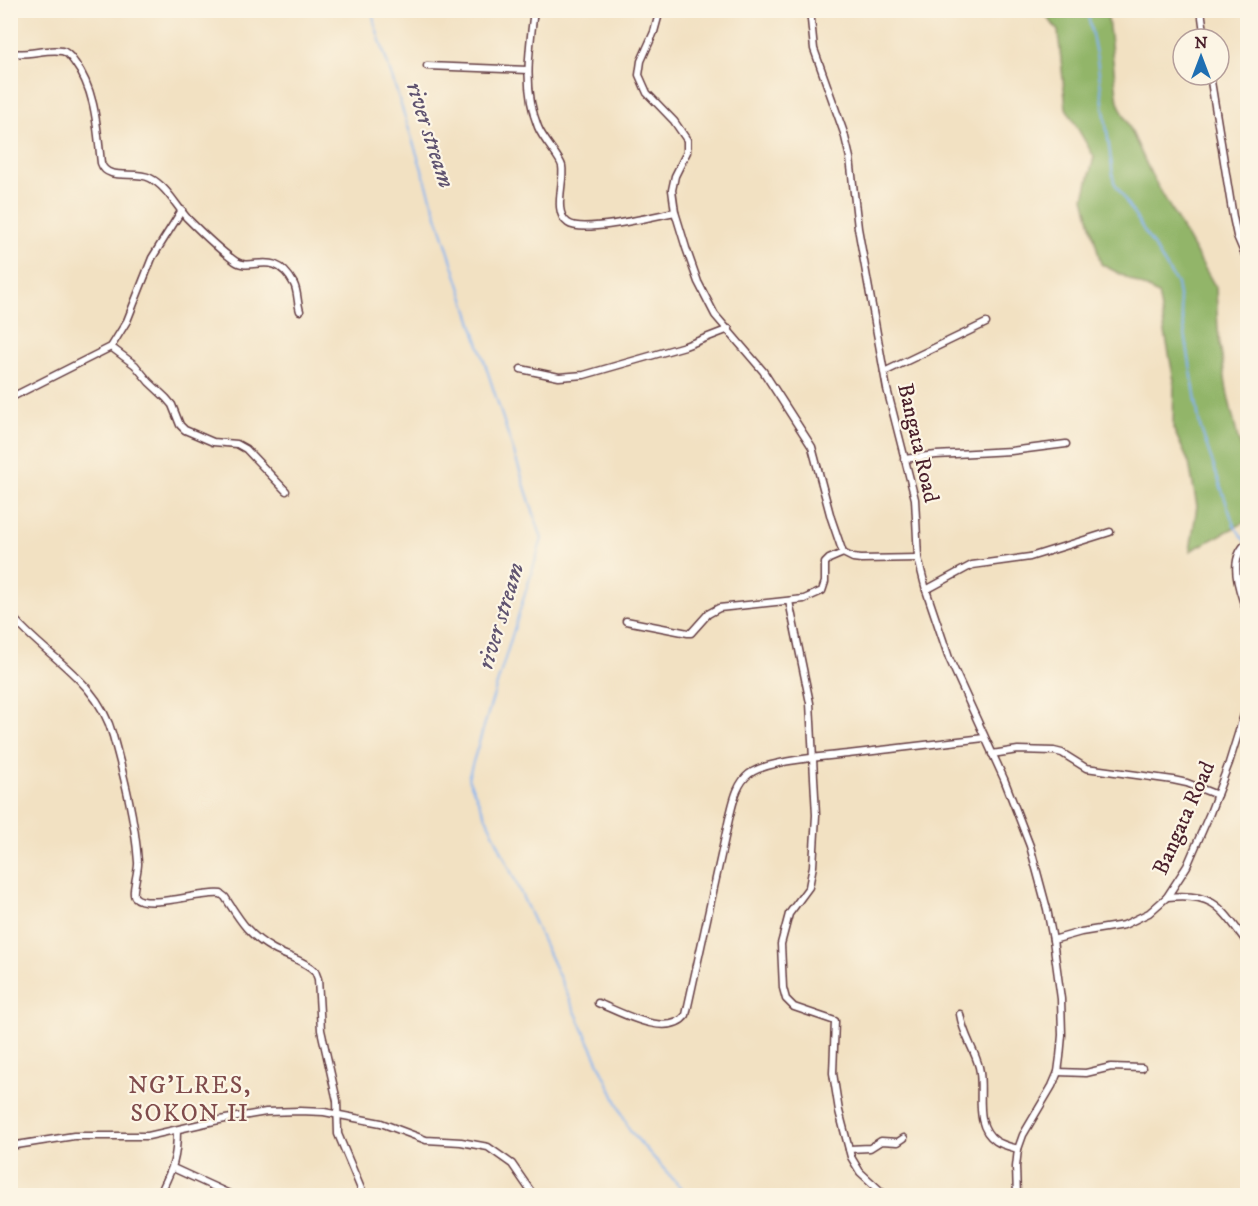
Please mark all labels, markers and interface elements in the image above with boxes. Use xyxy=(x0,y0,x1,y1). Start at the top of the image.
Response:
north arrow xyxy=(1171,27,1231,87)
text: N xyxy=(1194,33,1208,53)
water label: river stream xyxy=(399,78,461,192)
street label: Bangata Road xyxy=(891,381,945,505)
water label: river stream xyxy=(471,559,531,673)
street label: Bangata Road xyxy=(1147,757,1221,879)
district label: NG'LRES, SOKON II xyxy=(128,1071,252,1129)

